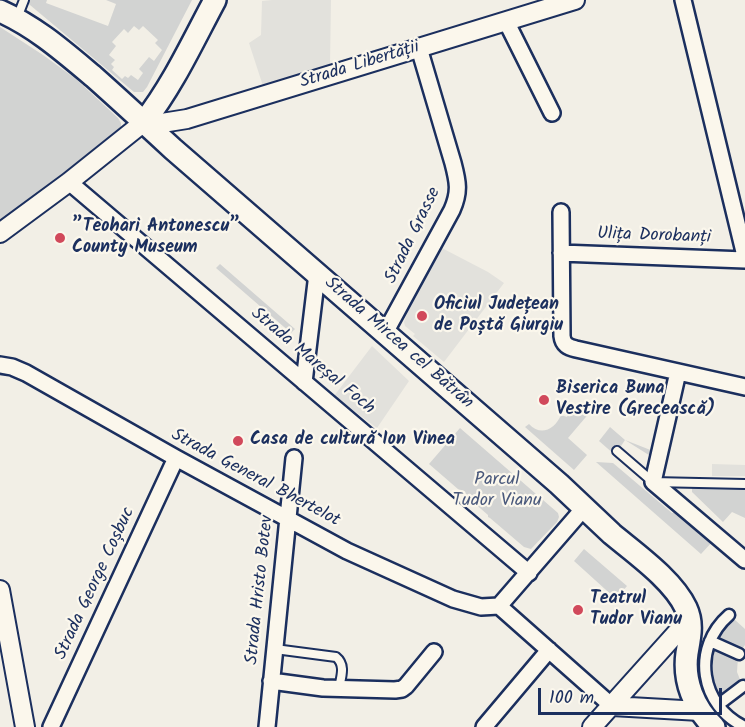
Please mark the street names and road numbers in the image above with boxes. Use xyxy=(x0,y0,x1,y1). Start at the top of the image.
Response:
street label: Strada Libertății xyxy=(298,38,422,94)
street label: Strada Grasse xyxy=(381,184,447,288)
street label: Ulița Dorobanți xyxy=(597,224,711,250)
street label: Strada Mircea cel Bătrân xyxy=(319,273,477,415)
street label: Strada Mareșal Foch xyxy=(246,304,378,420)
street label: Strada General Bhertelot xyxy=(167,425,343,533)
street label: Strada George Coșbuc xyxy=(51,504,141,664)
street label: Strada Hristo Botev xyxy=(242,514,280,666)

